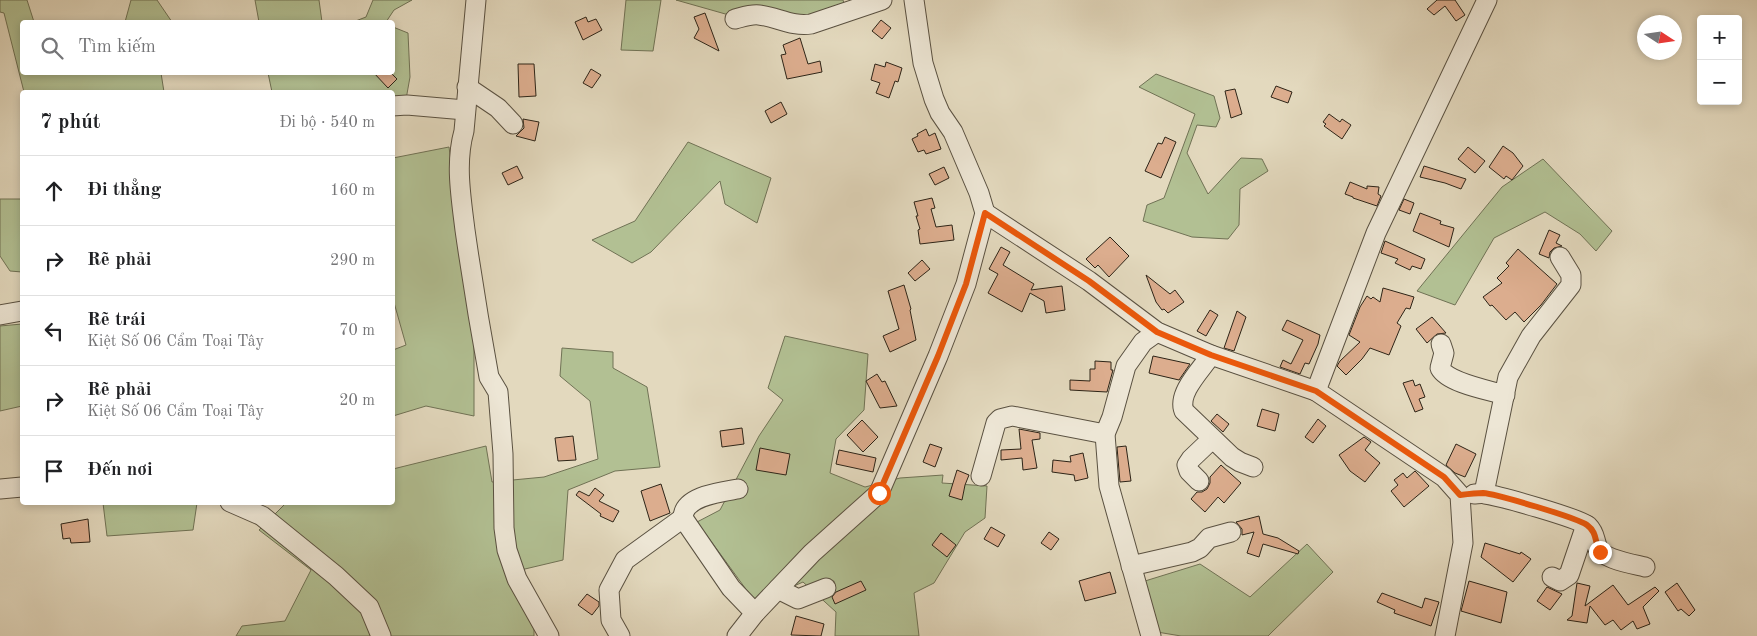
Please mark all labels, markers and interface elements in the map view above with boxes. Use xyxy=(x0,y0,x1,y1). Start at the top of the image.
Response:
north arrow xyxy=(1637,15,1682,60)
map controls xyxy=(1697,15,1742,105)
button: + xyxy=(1697,15,1742,60)
search box xyxy=(20,20,395,75)
icon: search xyxy=(38,34,66,62)
text: Tìm kiếm xyxy=(78,38,156,57)
button: − xyxy=(1697,60,1742,105)
text: 7 phút xyxy=(40,112,100,133)
text: Đi bộ · 540 m xyxy=(279,115,375,131)
icon: ahead xyxy=(40,177,68,205)
text: Đi thẳng xyxy=(87,181,161,200)
text: 160 m xyxy=(330,183,375,199)
icon: right xyxy=(40,247,68,275)
text: Rẽ phải xyxy=(87,251,151,270)
text: 290 m xyxy=(330,253,375,269)
text: Rẽ trái xyxy=(87,311,146,330)
icon: left xyxy=(40,317,68,345)
text: 70 m xyxy=(339,323,375,339)
text: Kiệt Số 06 Cẩm Toại Tây xyxy=(87,334,264,350)
text: Rẽ phải xyxy=(87,381,151,400)
icon: right xyxy=(40,387,68,415)
text: 20 m xyxy=(339,393,375,409)
text: Kiệt Số 06 Cẩm Toại Tây xyxy=(87,404,264,420)
icon: arrive xyxy=(40,457,68,485)
text: Đến nơi xyxy=(87,461,153,480)
route start xyxy=(868,482,891,505)
route end xyxy=(1589,541,1612,564)

